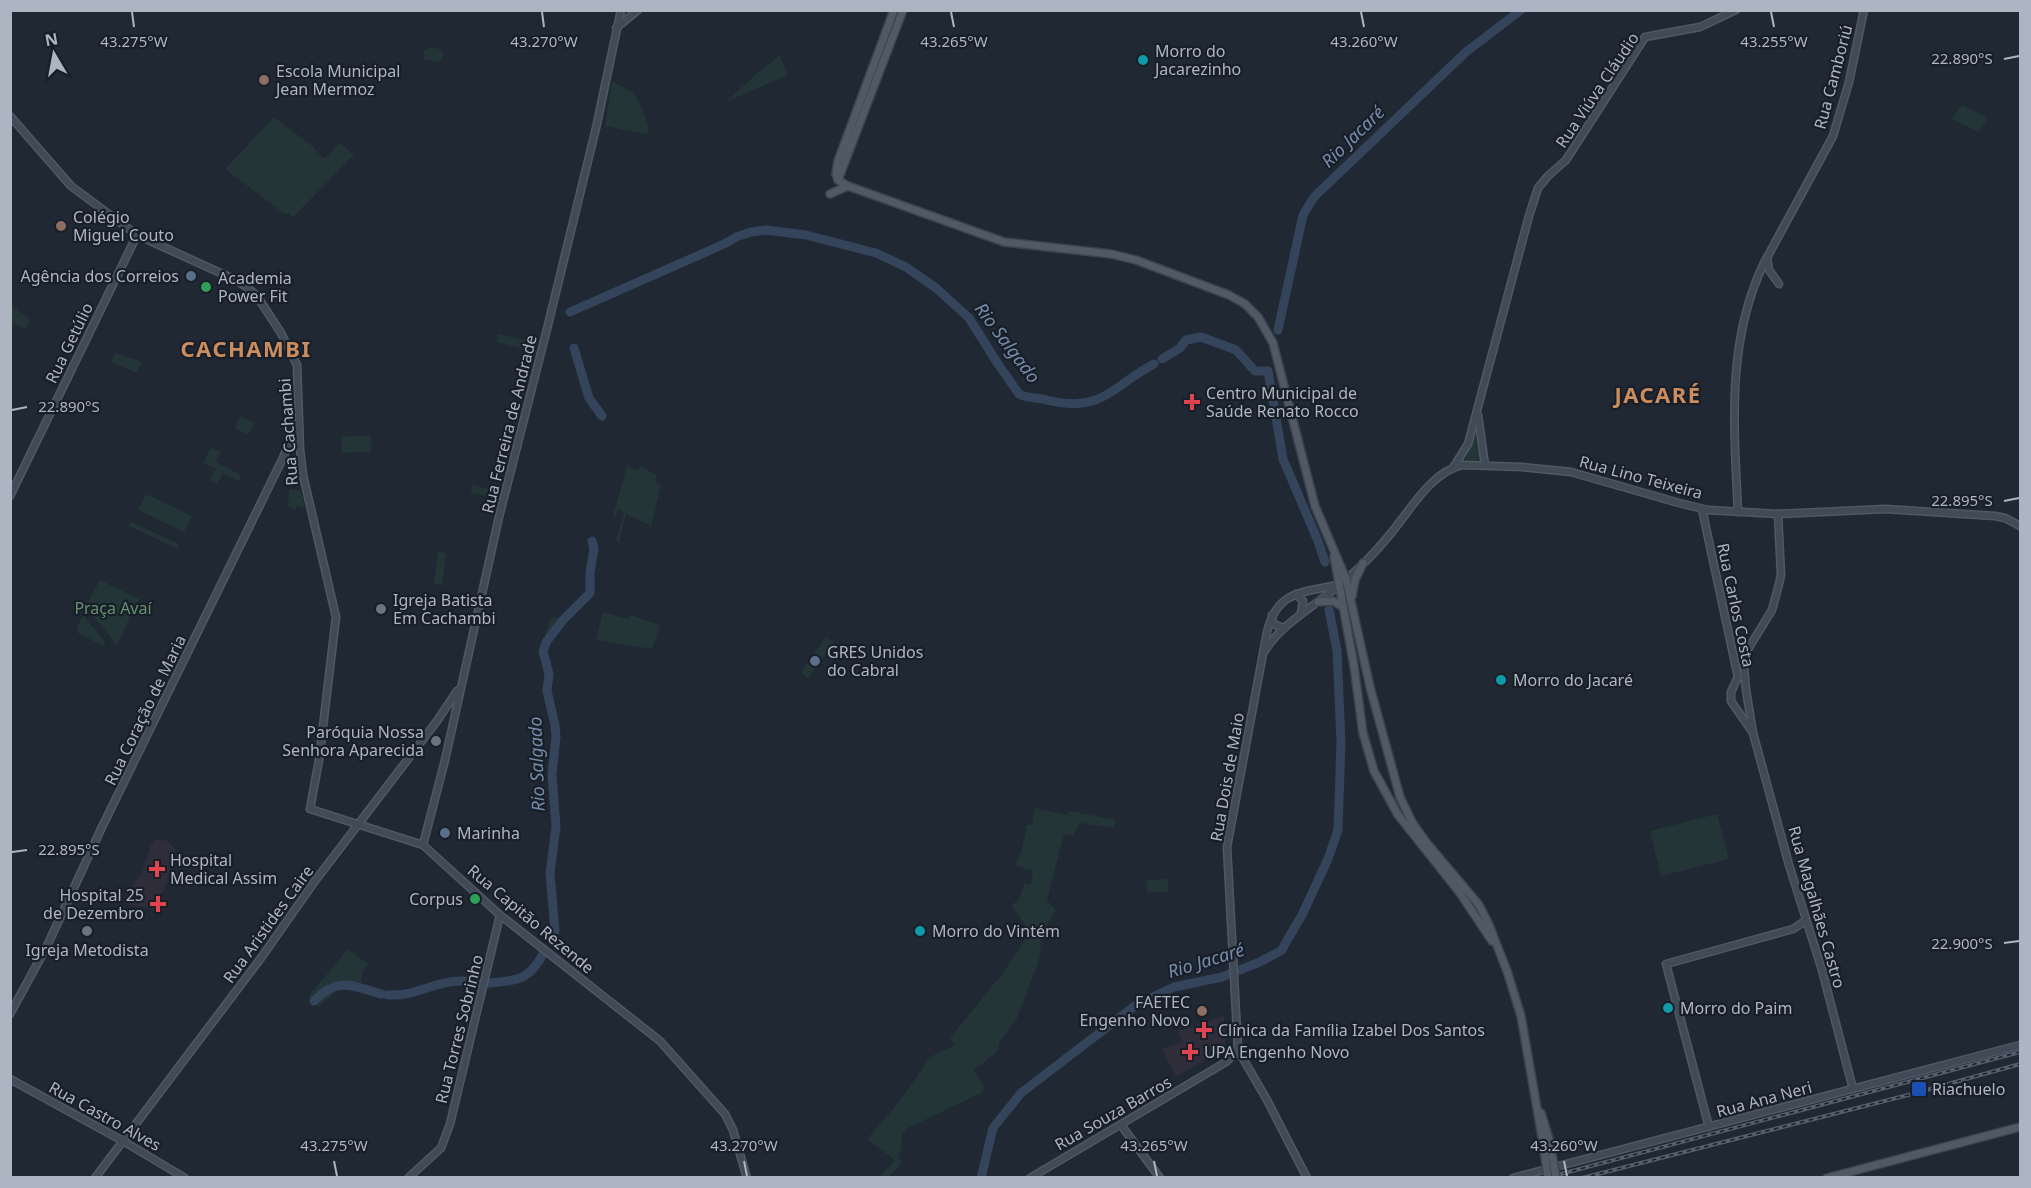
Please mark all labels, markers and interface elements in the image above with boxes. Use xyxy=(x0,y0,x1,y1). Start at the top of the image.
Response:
street label: Rua Camboriú xyxy=(1809,22,1857,132)
north arrow xyxy=(24,24,84,84)
text: N xyxy=(43,27,60,51)
street label: Rua Viúva Cláudio xyxy=(1550,28,1644,152)
text: 43.275°W xyxy=(100,31,168,51)
text: 43.270°W xyxy=(510,31,578,51)
text: 43.265°W xyxy=(920,31,988,51)
text: 43.260°W xyxy=(1330,31,1398,51)
text: 43.255°W xyxy=(1740,31,1808,51)
place label: Morro do Jacarezinho xyxy=(1153,40,1241,80)
text: 22.890°S xyxy=(1931,48,1993,68)
marker: Morro do Jacarezinho xyxy=(1136,53,1150,67)
place label: Escola Municipal Jean Mermoz xyxy=(274,60,400,100)
marker: Escola Municipal Jean Mermoz xyxy=(257,73,271,87)
water label: Rio Jacaré xyxy=(1316,100,1389,172)
place label: Colégio Miguel Couto xyxy=(73,206,174,246)
marker: Colégio Miguel Couto xyxy=(54,219,68,233)
place label: Agência dos Correios xyxy=(21,265,179,287)
place label: Academia Power Fit xyxy=(218,267,292,307)
marker: Agência dos Correios xyxy=(184,269,198,283)
marker: Academia Power Fit xyxy=(199,280,213,294)
water label: Rio Salgado xyxy=(970,297,1046,388)
street label: Rua Getúlio xyxy=(40,299,98,387)
district label: CACHAMBI xyxy=(180,333,312,363)
street label: Rua Ferreira de Andrade xyxy=(476,333,542,515)
street label: Rua Cachambi xyxy=(273,378,303,486)
district label: JACARÉ xyxy=(1612,379,1702,409)
place label: Centro Municipal de Saúde Renato Rocco xyxy=(1206,382,1359,422)
marker: Centro Municipal de Saúde Renato Rocco xyxy=(1183,393,1201,411)
text: 22.890°S xyxy=(38,396,100,416)
street label: Rua Lino Teixeira xyxy=(1577,450,1705,504)
text: 22.895°S xyxy=(1931,490,1993,510)
street label: Rua Carlos Costa xyxy=(1712,541,1760,669)
place label: Igreja Batista Em Cachambi xyxy=(393,589,496,629)
park label: Praça Avaí xyxy=(74,597,152,619)
marker: Igreja Batista Em Cachambi xyxy=(374,602,388,616)
street label: Rua Coração de Maria xyxy=(99,631,191,789)
place label: GRES Unidos do Cabral xyxy=(827,641,923,681)
marker: GRES Unidos do Cabral xyxy=(808,654,822,668)
place label: Morro do Jacaré xyxy=(1513,669,1633,691)
marker: Morro do Jacaré xyxy=(1494,673,1508,687)
street label: Rua Dois de Maio xyxy=(1205,711,1249,843)
water label: Rio Salgado xyxy=(522,716,550,812)
place label: Paróquia Nossa Senhora Aparecida xyxy=(282,721,424,761)
marker: Paróquia Nossa Senhora Aparecida xyxy=(429,734,443,748)
place label: Marinha xyxy=(457,822,520,844)
street label: Rua Magalhães Castro xyxy=(1783,823,1851,991)
marker: Marinha xyxy=(438,826,452,840)
text: 22.895°S xyxy=(38,839,100,859)
place label: Hospital Medical Assim xyxy=(170,849,277,889)
marker: Hospital Medical Assim xyxy=(148,860,166,878)
street label: Rua Capitão Rezende xyxy=(463,860,599,978)
street label: Rua Aristides Caire xyxy=(218,861,318,987)
place label: Hospital 25 de Dezembro xyxy=(43,884,144,924)
place label: Corpus xyxy=(409,888,463,910)
marker: Corpus xyxy=(468,892,482,906)
marker: Hospital 25 de Dezembro xyxy=(149,895,167,913)
place label: Morro do Vintém xyxy=(932,920,1060,942)
marker: Igreja Metodista xyxy=(80,924,94,938)
marker: Morro do Vintém xyxy=(913,924,927,938)
text: 22.900°S xyxy=(1931,933,1993,953)
water label: Rio Jacaré xyxy=(1164,937,1247,983)
place label: Igreja Metodista xyxy=(25,939,149,961)
street label: Rua Torres Sobrinho xyxy=(430,952,488,1106)
place label: FAETEC Engenho Novo xyxy=(1079,991,1190,1031)
place label: Morro do Paim xyxy=(1680,997,1792,1019)
marker: Morro do Paim xyxy=(1661,1001,1675,1015)
marker: FAETEC Engenho Novo xyxy=(1195,1004,1209,1018)
place label: Clínica da Família Izabel Dos Santos xyxy=(1218,1019,1485,1041)
marker: Clínica da Família Izabel Dos Santos xyxy=(1195,1021,1213,1039)
place label: UPA Engenho Novo xyxy=(1204,1041,1350,1063)
marker: UPA Engenho Novo xyxy=(1181,1043,1199,1061)
street label: Rua Souza Barros xyxy=(1051,1071,1175,1155)
street label: Rua Castro Alves xyxy=(45,1076,165,1156)
street label: Rua Ana Neri xyxy=(1714,1076,1814,1122)
place label: Riachuelo xyxy=(1932,1078,2005,1100)
marker: Riachuelo xyxy=(1910,1080,1928,1098)
text: 43.275°W xyxy=(300,1135,368,1155)
text: 43.270°W xyxy=(710,1135,778,1155)
text: 43.265°W xyxy=(1120,1135,1188,1155)
text: 43.260°W xyxy=(1530,1135,1598,1155)

